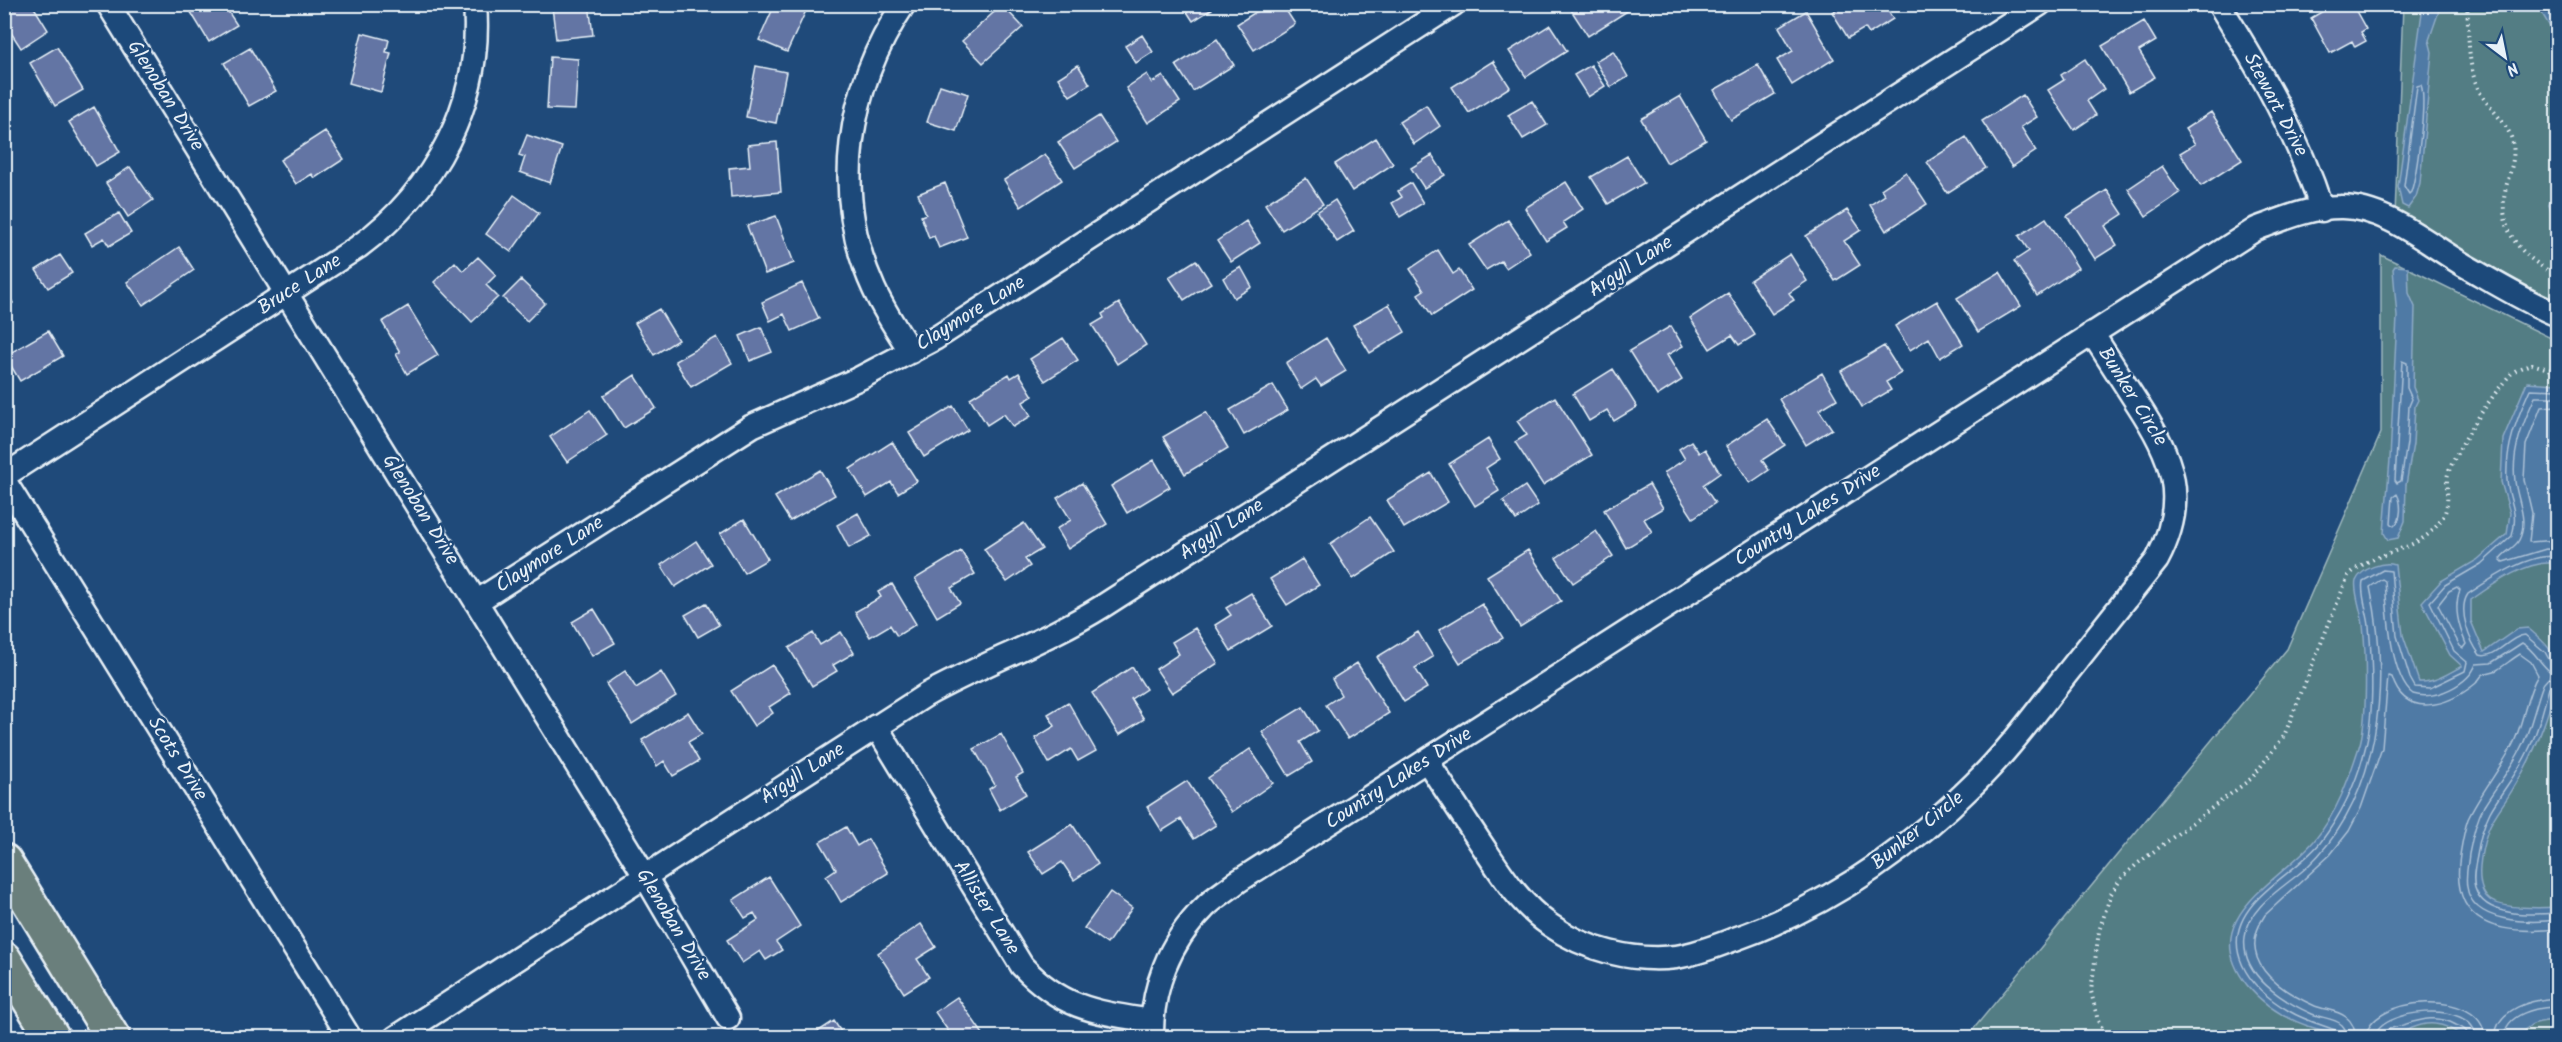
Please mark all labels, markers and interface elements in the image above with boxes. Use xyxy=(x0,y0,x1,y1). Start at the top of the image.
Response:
north arrow xyxy=(2475,27,2535,87)
street label: Glenoban Drive xyxy=(118,34,212,158)
street label: Stewart Drive xyxy=(2234,47,2316,163)
text: N xyxy=(2501,55,2523,82)
street label: Argyll Lane xyxy=(1582,228,1680,306)
street label: Bruce Lane xyxy=(252,246,348,324)
street label: Claymore Lane xyxy=(910,268,1032,360)
street label: Bunker Circle xyxy=(2089,341,2175,453)
street label: Glenoban Drive xyxy=(373,448,467,572)
street label: Country Lakes Drive xyxy=(1728,456,1888,576)
street label: Argyll Lane xyxy=(1173,491,1271,569)
street label: Claymore Lane xyxy=(489,508,611,602)
street label: Scots Drive xyxy=(138,710,216,808)
street label: Country Lakes Drive xyxy=(1319,719,1479,839)
street label: Argyll Lane xyxy=(754,735,852,813)
street label: Bunker Circle xyxy=(1864,783,1972,879)
street label: Allister Lane xyxy=(944,854,1028,962)
street label: Glenoban Drive xyxy=(627,863,719,987)

